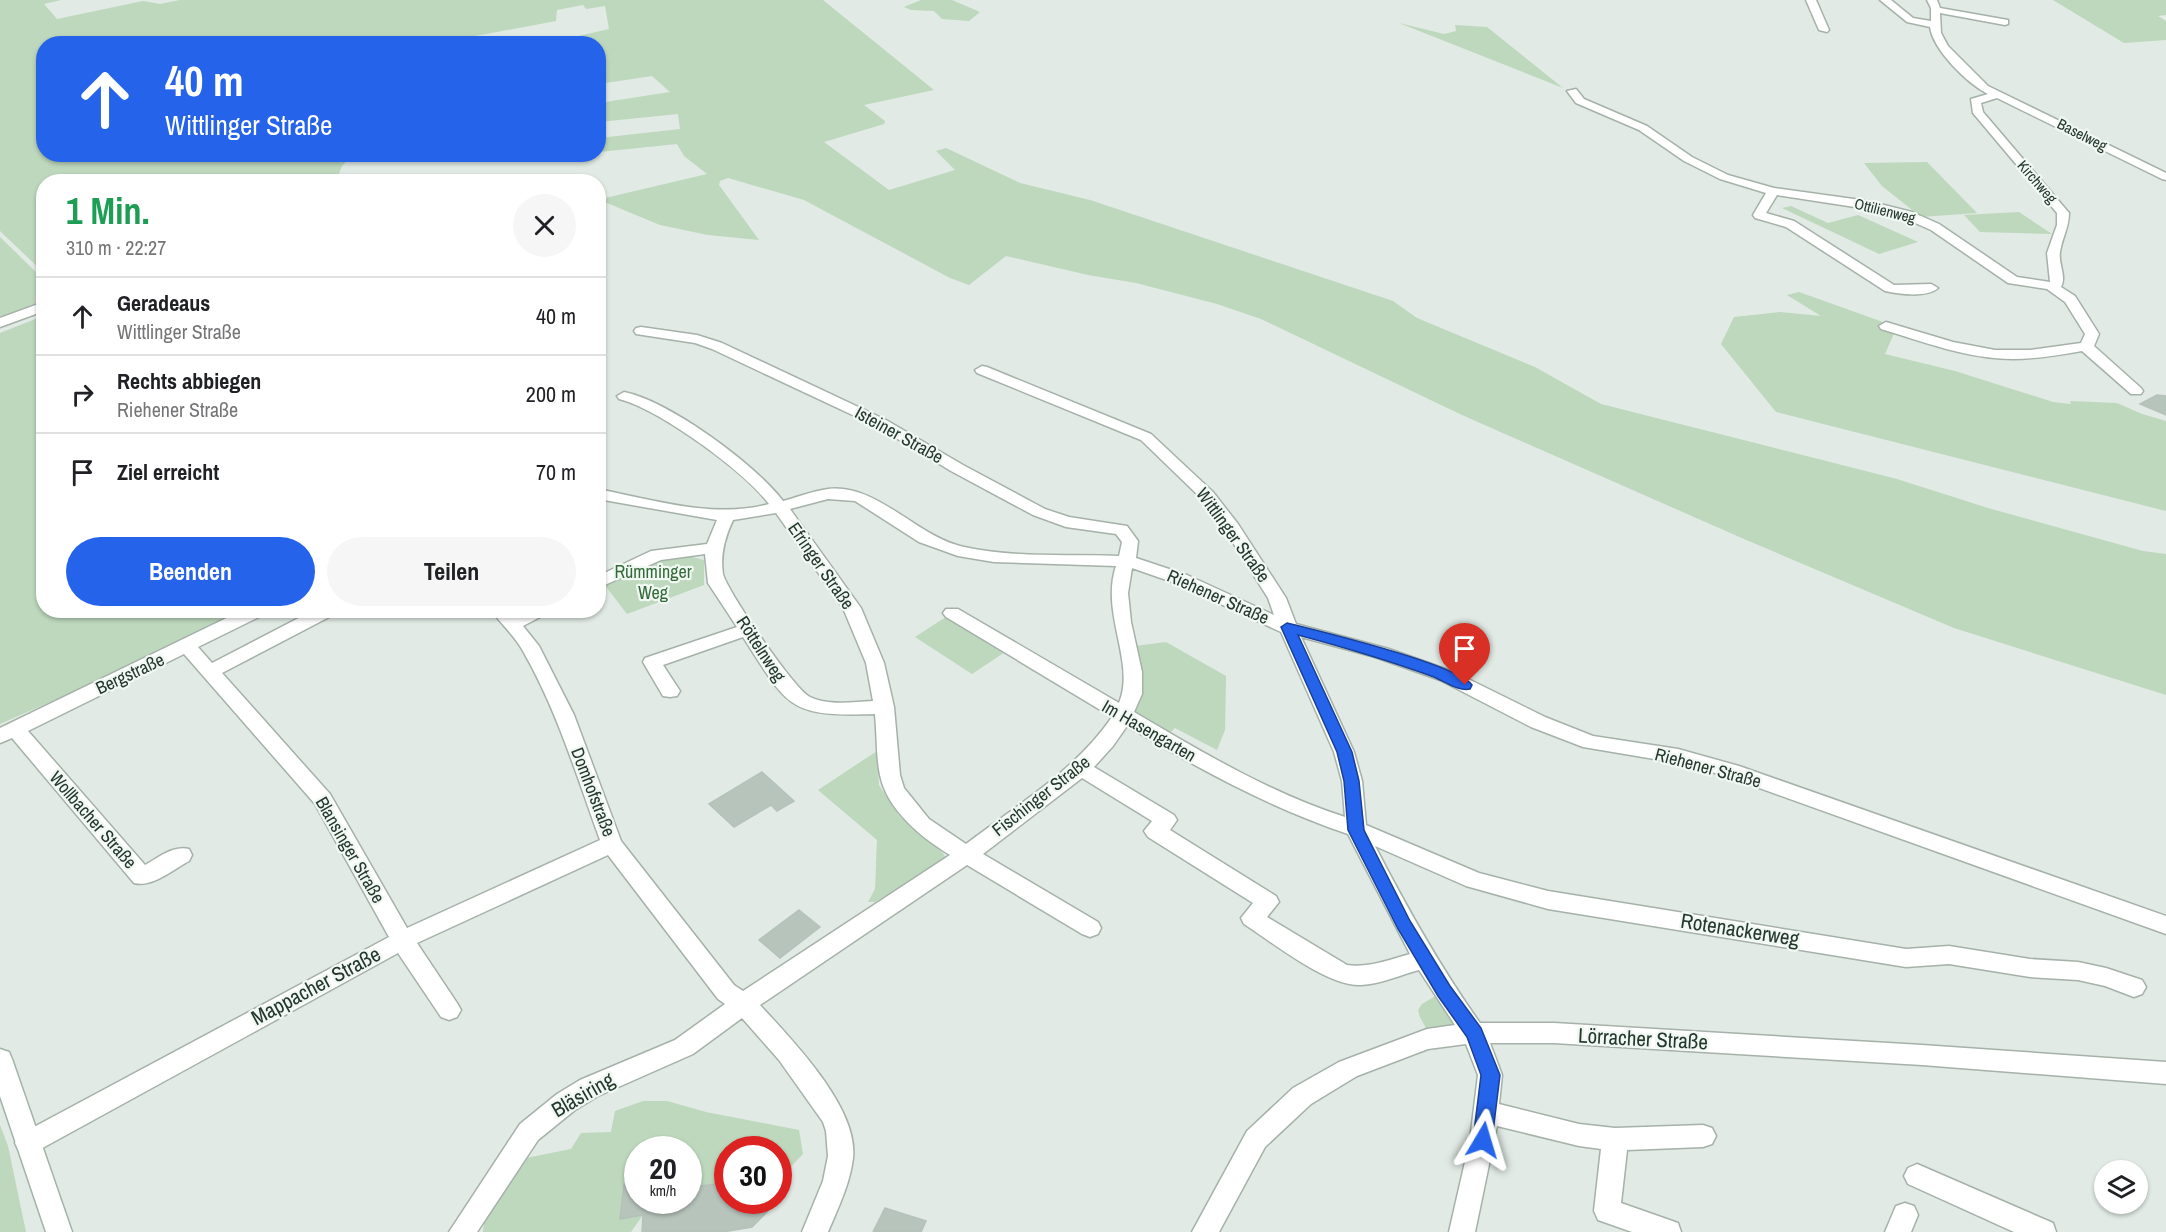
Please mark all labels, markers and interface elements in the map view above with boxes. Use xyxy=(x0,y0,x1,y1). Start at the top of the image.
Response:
text: 40 m xyxy=(165,53,244,109)
icon: ahead xyxy=(66,60,144,138)
text: Wittlinger Straße xyxy=(165,107,332,143)
street label: Baselweg xyxy=(2054,113,2111,156)
street label: Kirchweg xyxy=(2013,155,2062,208)
text: 1 Min. xyxy=(66,187,150,235)
street label: Ottilienweg xyxy=(1852,193,1918,228)
button: close xyxy=(513,194,576,257)
text: 310 m · 22:27 xyxy=(66,234,166,261)
text: Geradeaus xyxy=(117,288,210,318)
icon: ahead xyxy=(66,300,99,333)
text: 40 m xyxy=(536,301,576,331)
text: Wittlinger Straße xyxy=(117,318,241,345)
text: Rechts abbiegen xyxy=(117,366,261,396)
icon: right xyxy=(66,378,99,411)
text: 200 m xyxy=(526,379,576,409)
text: Riehener Straße xyxy=(117,396,238,423)
street label: Isteiner Straße xyxy=(850,400,948,469)
icon: arrive xyxy=(66,456,99,489)
text: Ziel erreicht xyxy=(117,457,219,487)
text: 70 m xyxy=(536,457,576,487)
street label: Wittlinger Straße xyxy=(1190,482,1276,587)
street label: Efringer Straße xyxy=(782,517,861,614)
button: Beenden xyxy=(66,537,315,606)
button: Teilen xyxy=(327,537,576,606)
park label: Rümminger Weg xyxy=(614,559,692,605)
street label: Riehener Straße xyxy=(1163,563,1273,630)
street label: Röttelnweg xyxy=(731,611,792,687)
pin xyxy=(1439,623,1490,685)
icon: arrive xyxy=(1448,632,1481,665)
street label: Bergstraße xyxy=(91,647,168,700)
street label: Im Hasengarten xyxy=(1098,693,1201,768)
street label: Riehener Straße xyxy=(1652,741,1764,794)
street label: Domhofstraße xyxy=(565,744,622,840)
street label: Fischinger Straße xyxy=(986,749,1095,842)
street label: Wollbacher Straße xyxy=(44,765,143,874)
street label: Blansinger Straße xyxy=(310,792,391,908)
street label: Rotenackerweg xyxy=(1679,906,1802,953)
street label: Mappacher Straße xyxy=(246,939,386,1032)
street label: Lörracher Straße xyxy=(1577,1021,1709,1056)
street label: Bläsiring xyxy=(546,1065,620,1124)
position arrow xyxy=(1451,1108,1515,1172)
speed limit sign: 30 xyxy=(714,1136,792,1214)
text: 20 xyxy=(649,1148,677,1188)
map controls xyxy=(2094,1160,2148,1214)
button: layers xyxy=(2094,1160,2148,1214)
text: km/h xyxy=(650,1180,676,1201)

